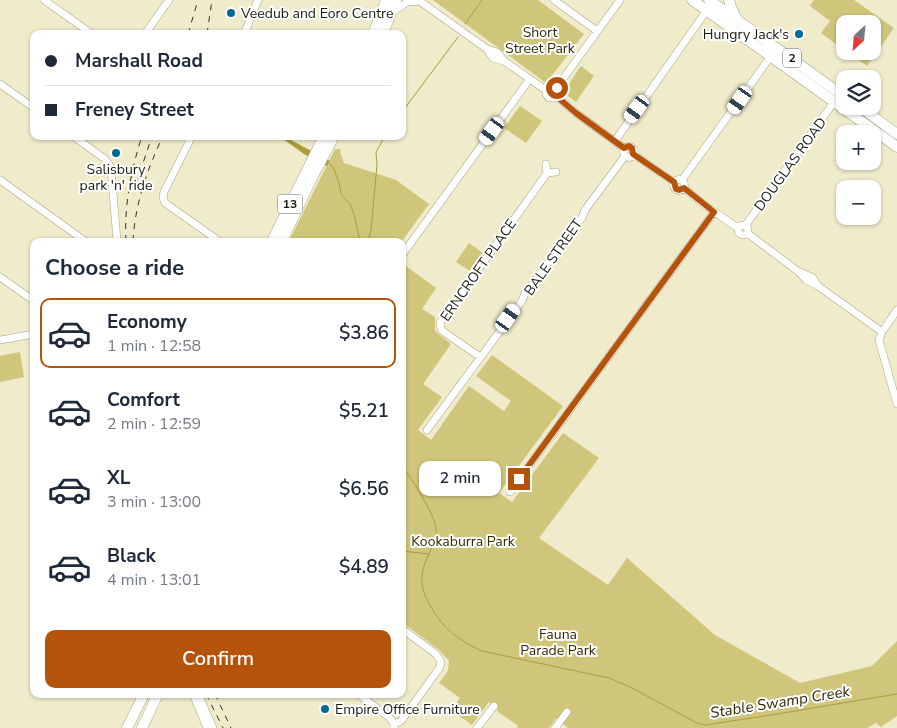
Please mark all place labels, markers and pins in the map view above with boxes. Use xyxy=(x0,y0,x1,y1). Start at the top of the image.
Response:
place label: Veedub and Eoro Centre xyxy=(240,4,393,23)
marker: Veedub and Eoro Centre xyxy=(225,7,237,19)
place label: Hungry Jack's xyxy=(703,25,789,44)
marker: Hungry Jack's xyxy=(793,28,805,40)
marker: Salisbury park 'n' ride xyxy=(110,147,122,159)
place label: Salisbury park 'n' ride xyxy=(80,160,152,195)
place label: Empire Office Furniture xyxy=(335,700,480,719)
marker: Empire Office Furniture xyxy=(319,703,331,715)

